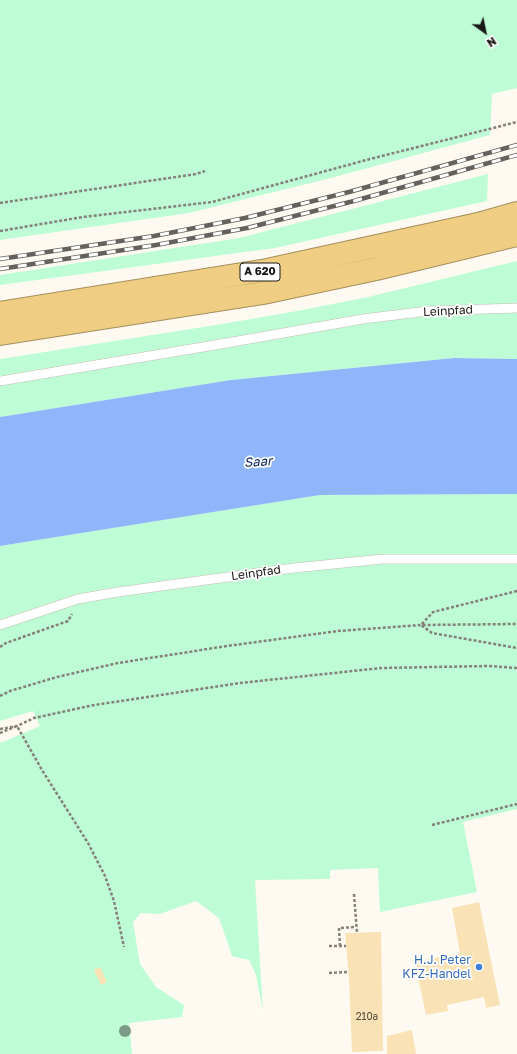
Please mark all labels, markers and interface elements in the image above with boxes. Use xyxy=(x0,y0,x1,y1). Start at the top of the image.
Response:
north arrow xyxy=(465,12,505,52)
text: N xyxy=(485,35,499,50)
road number: A 620 xyxy=(240,263,280,281)
street label: Leinpfad xyxy=(423,303,473,319)
water label: Saar xyxy=(243,453,273,471)
street label: Leinpfad xyxy=(230,562,282,584)
place label: H.J. Peter KFZ-Handel xyxy=(402,953,471,981)
marker: H.J. Peter KFZ-Handel xyxy=(474,962,484,972)
house number: 210a xyxy=(356,1011,378,1023)

